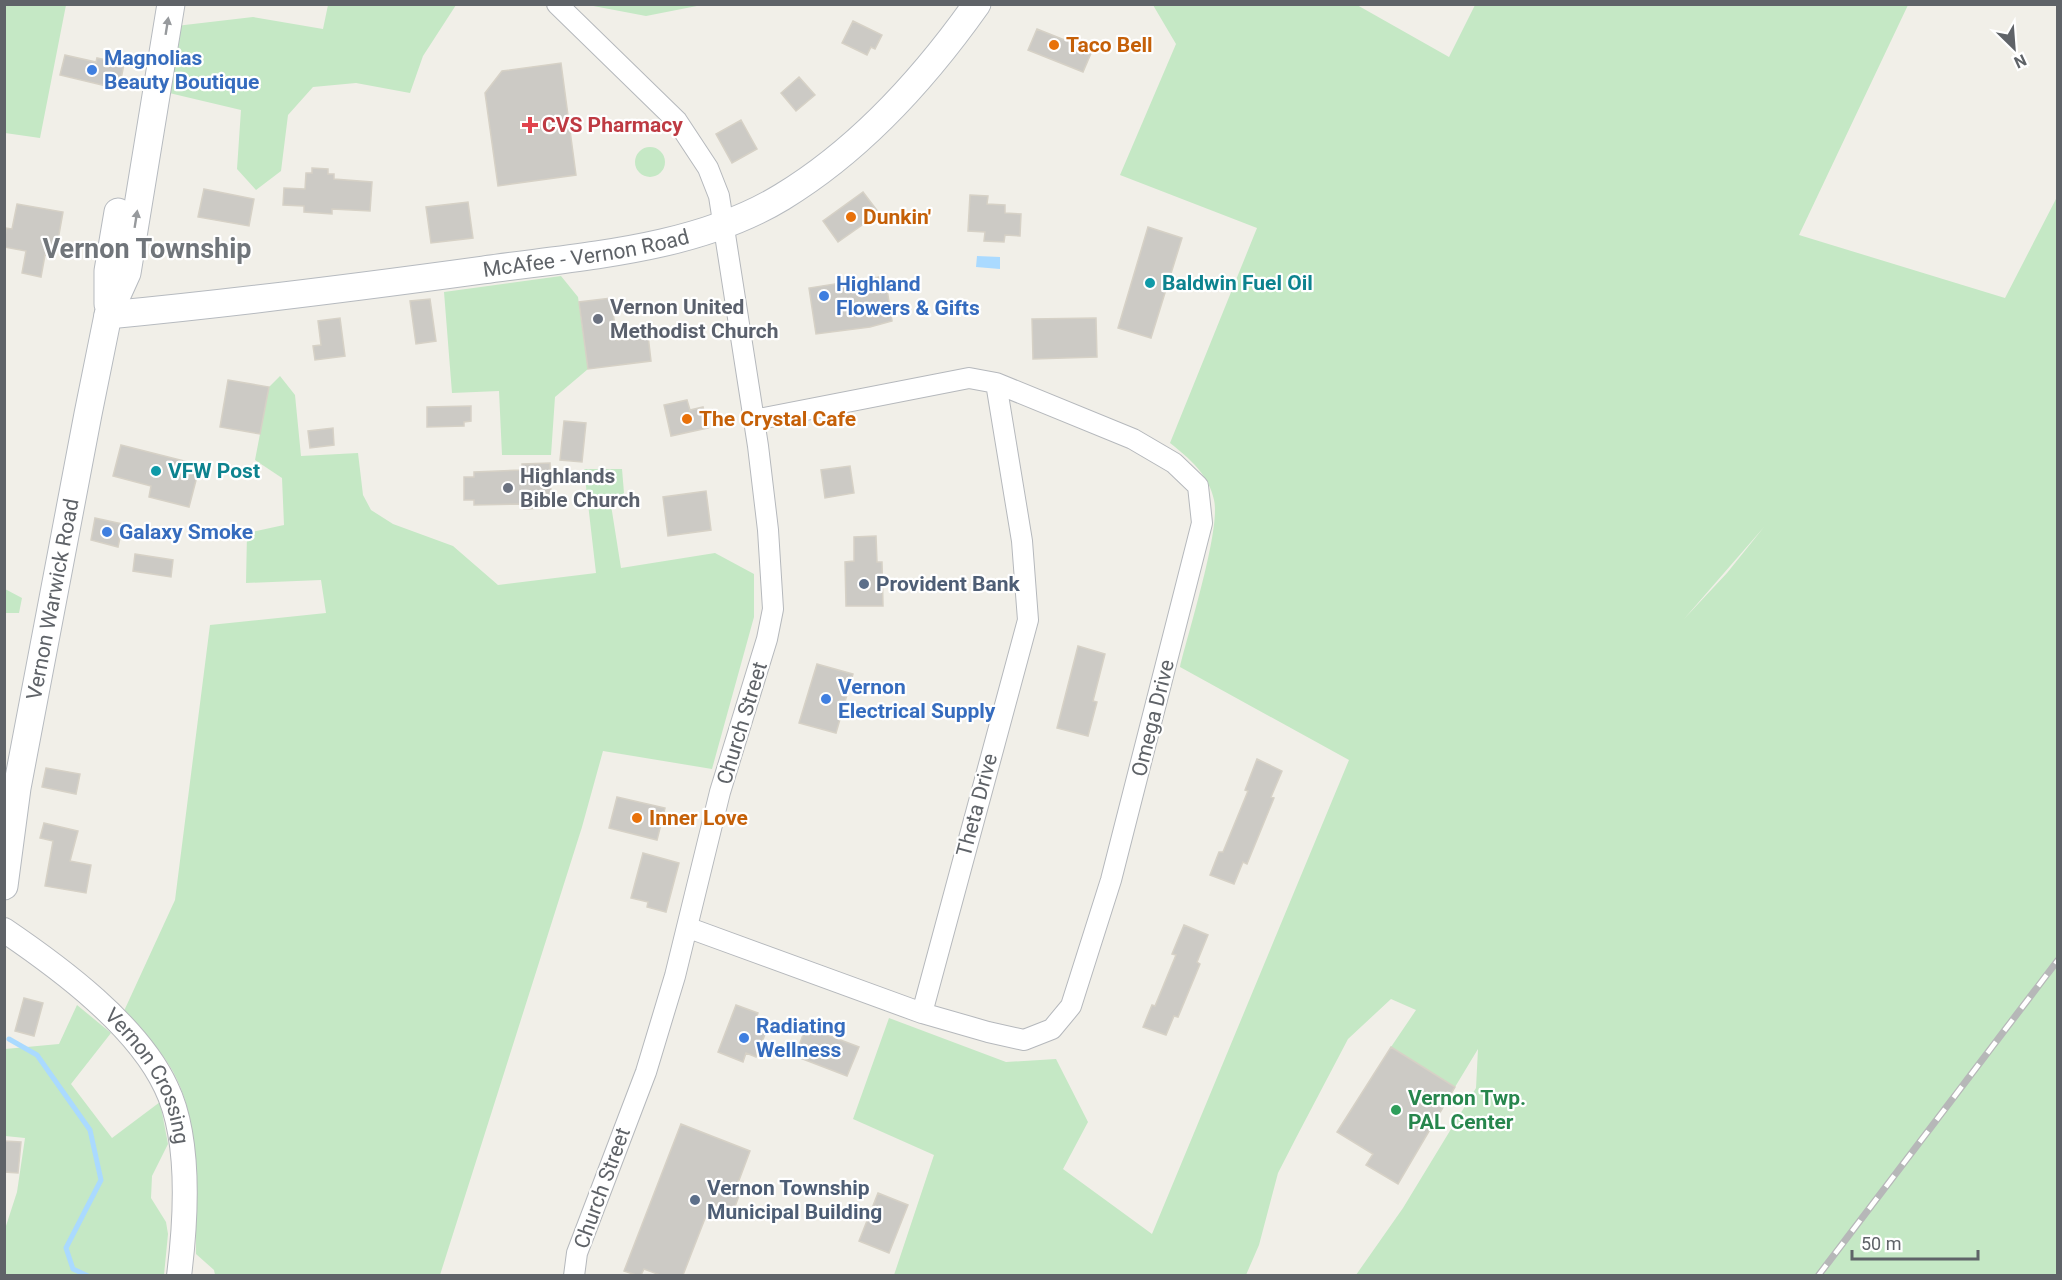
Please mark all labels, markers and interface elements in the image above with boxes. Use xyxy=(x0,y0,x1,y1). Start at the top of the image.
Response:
one-way arrow xyxy=(163,17,172,36)
north arrow xyxy=(1984,18,2044,78)
place label: Taco Bell xyxy=(1066,33,1153,57)
marker: Taco Bell xyxy=(1047,38,1061,52)
place label: Magnolias Beauty Boutique xyxy=(104,46,259,94)
text: N xyxy=(2011,50,2029,72)
marker: Magnolias Beauty Boutique xyxy=(85,63,99,77)
place label: CVS Pharmacy xyxy=(542,113,683,137)
marker: CVS Pharmacy xyxy=(523,118,537,132)
place label: Dunkin' xyxy=(863,205,931,229)
one-way arrow xyxy=(131,209,140,228)
marker: Dunkin' xyxy=(844,210,858,224)
street label: McAfee - Vernon Road xyxy=(481,225,692,282)
district label: Vernon Township xyxy=(42,233,252,265)
place label: Baldwin Fuel Oil xyxy=(1162,271,1313,295)
place label: Highland Flowers & Gifts xyxy=(836,272,980,320)
marker: Baldwin Fuel Oil xyxy=(1143,276,1157,290)
marker: Highland Flowers & Gifts xyxy=(817,289,831,303)
place label: Vernon United Methodist Church xyxy=(610,295,778,343)
marker: Vernon United Methodist Church xyxy=(591,312,605,326)
place label: The Crystal Cafe xyxy=(699,407,856,431)
marker: The Crystal Cafe xyxy=(680,412,694,426)
place label: VFW Post xyxy=(168,459,260,483)
marker: VFW Post xyxy=(149,464,163,478)
place label: Highlands Bible Church xyxy=(520,464,640,512)
marker: Highlands Bible Church xyxy=(501,481,515,495)
street label: Vernon Warwick Road xyxy=(22,496,84,702)
place label: Galaxy Smoke xyxy=(119,520,253,544)
marker: Galaxy Smoke xyxy=(100,525,114,539)
place label: Provident Bank xyxy=(876,572,1020,596)
marker: Provident Bank xyxy=(857,577,871,591)
street label: Omega Drive xyxy=(1127,657,1179,779)
street label: Church Street xyxy=(712,659,772,787)
place label: Vernon Electrical Supply xyxy=(838,675,996,723)
marker: Vernon Electrical Supply xyxy=(819,692,833,706)
street label: Theta Drive xyxy=(952,751,1002,859)
place label: Inner Love xyxy=(649,806,748,830)
marker: Inner Love xyxy=(630,811,644,825)
street label: Vernon Crossing xyxy=(100,1003,194,1146)
place label: Radiating Wellness xyxy=(756,1014,846,1062)
marker: Radiating Wellness xyxy=(737,1031,751,1045)
place label: Vernon Twp. PAL Center xyxy=(1408,1086,1526,1134)
marker: Vernon Twp. PAL Center xyxy=(1389,1103,1403,1117)
street label: Church Street xyxy=(569,1124,635,1252)
place label: Vernon Township Municipal Building xyxy=(707,1176,882,1224)
marker: Vernon Township Municipal Building xyxy=(688,1193,702,1207)
scale bar xyxy=(1852,1223,1978,1261)
text: 50 m xyxy=(1861,1233,1901,1254)

